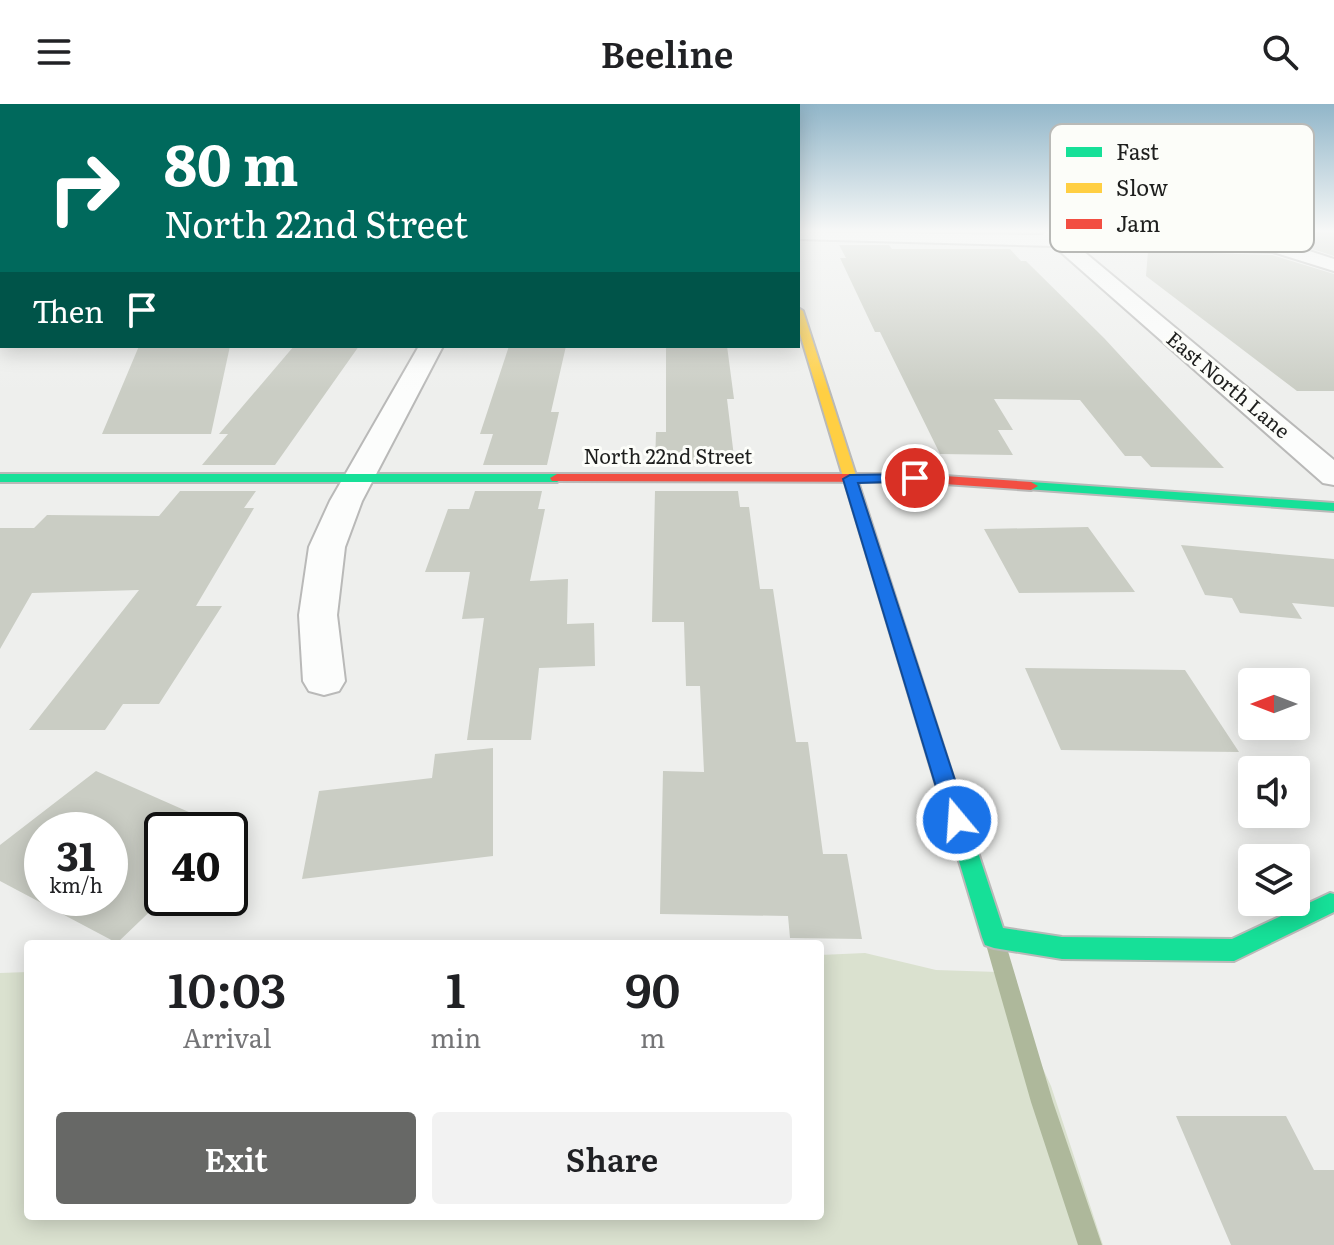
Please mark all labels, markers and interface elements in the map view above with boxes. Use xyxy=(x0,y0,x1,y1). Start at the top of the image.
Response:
text: Beeline xyxy=(601,26,733,79)
icon: menu xyxy=(32,30,76,74)
icon: search xyxy=(1258,30,1302,74)
text: 80 m xyxy=(164,120,299,203)
legend xyxy=(1050,124,1314,252)
text: Fast xyxy=(1116,134,1159,167)
icon: right xyxy=(32,136,136,240)
text: Slow xyxy=(1116,170,1168,203)
text: North 22nd Street xyxy=(164,196,468,249)
text: Jam xyxy=(1116,206,1160,239)
text: Then xyxy=(32,288,104,332)
icon: arrive xyxy=(120,288,164,332)
street label: East North Lane xyxy=(1161,323,1298,444)
street label: North 22nd Street xyxy=(584,440,752,470)
pin xyxy=(881,444,949,512)
icon: arrive xyxy=(893,456,937,500)
north arrow xyxy=(1238,668,1310,740)
map controls xyxy=(1238,668,1310,916)
button: sound xyxy=(1238,756,1310,828)
position arrow xyxy=(915,778,999,862)
speed limit sign: 40 xyxy=(144,812,248,916)
text: 31 xyxy=(57,824,95,883)
button: layers xyxy=(1238,844,1310,916)
text: km/h xyxy=(49,869,103,899)
text: 10:03 xyxy=(168,952,287,1023)
text: 1 xyxy=(446,952,466,1023)
text: 90 xyxy=(625,952,680,1023)
text: Arrival xyxy=(183,1017,271,1056)
text: min xyxy=(430,1017,481,1056)
text: m xyxy=(640,1017,665,1056)
button: Exit xyxy=(56,1112,416,1204)
button: Share xyxy=(432,1112,792,1204)

